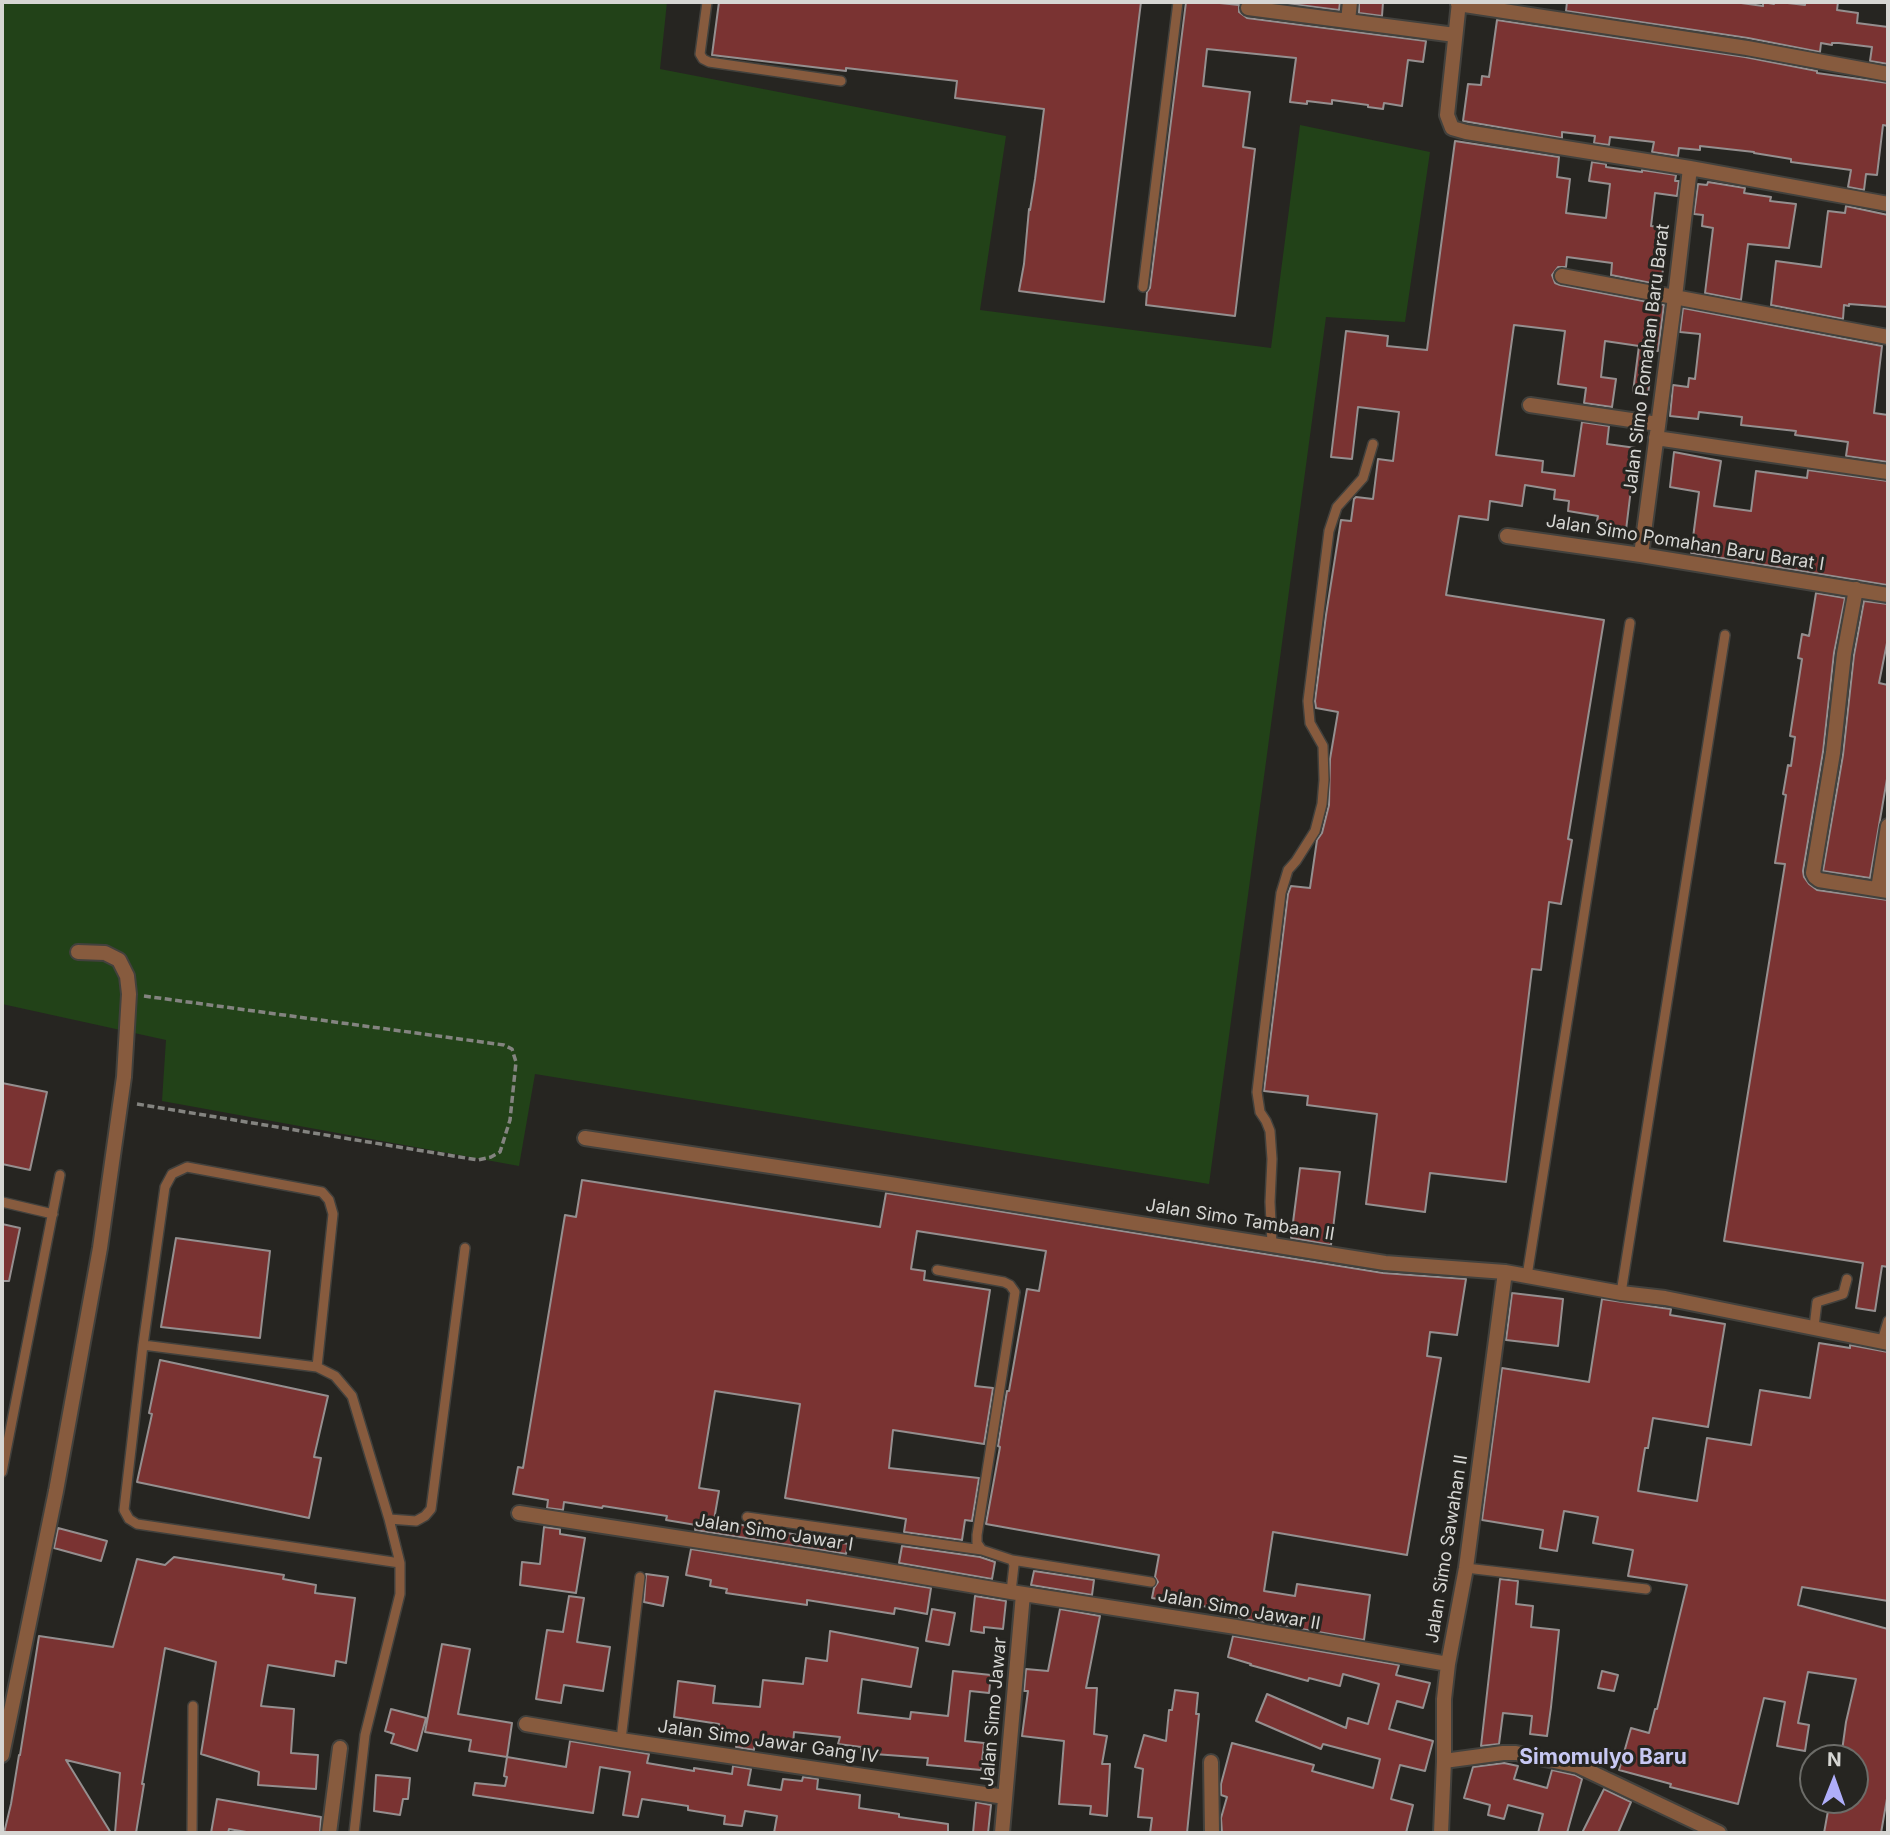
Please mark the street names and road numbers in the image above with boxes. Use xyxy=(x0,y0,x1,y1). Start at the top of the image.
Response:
street label: Jalan Simo Pomahan Baru Barat xyxy=(1620,223,1674,495)
street label: Jalan Simo Pomahan Baru Barat I xyxy=(1544,510,1826,576)
street label: Jalan Simo Tambaan II xyxy=(1144,1194,1336,1246)
street label: Jalan Simo Sawahan II xyxy=(1421,1453,1473,1645)
street label: Jalan Simo Jawar I xyxy=(693,1510,855,1556)
street label: Jalan Simo Jawar II xyxy=(1156,1585,1322,1635)
street label: Jalan Simo Jawar xyxy=(977,1636,1011,1788)
street label: Jalan Simo Jawar Gang IV xyxy=(656,1716,880,1768)

